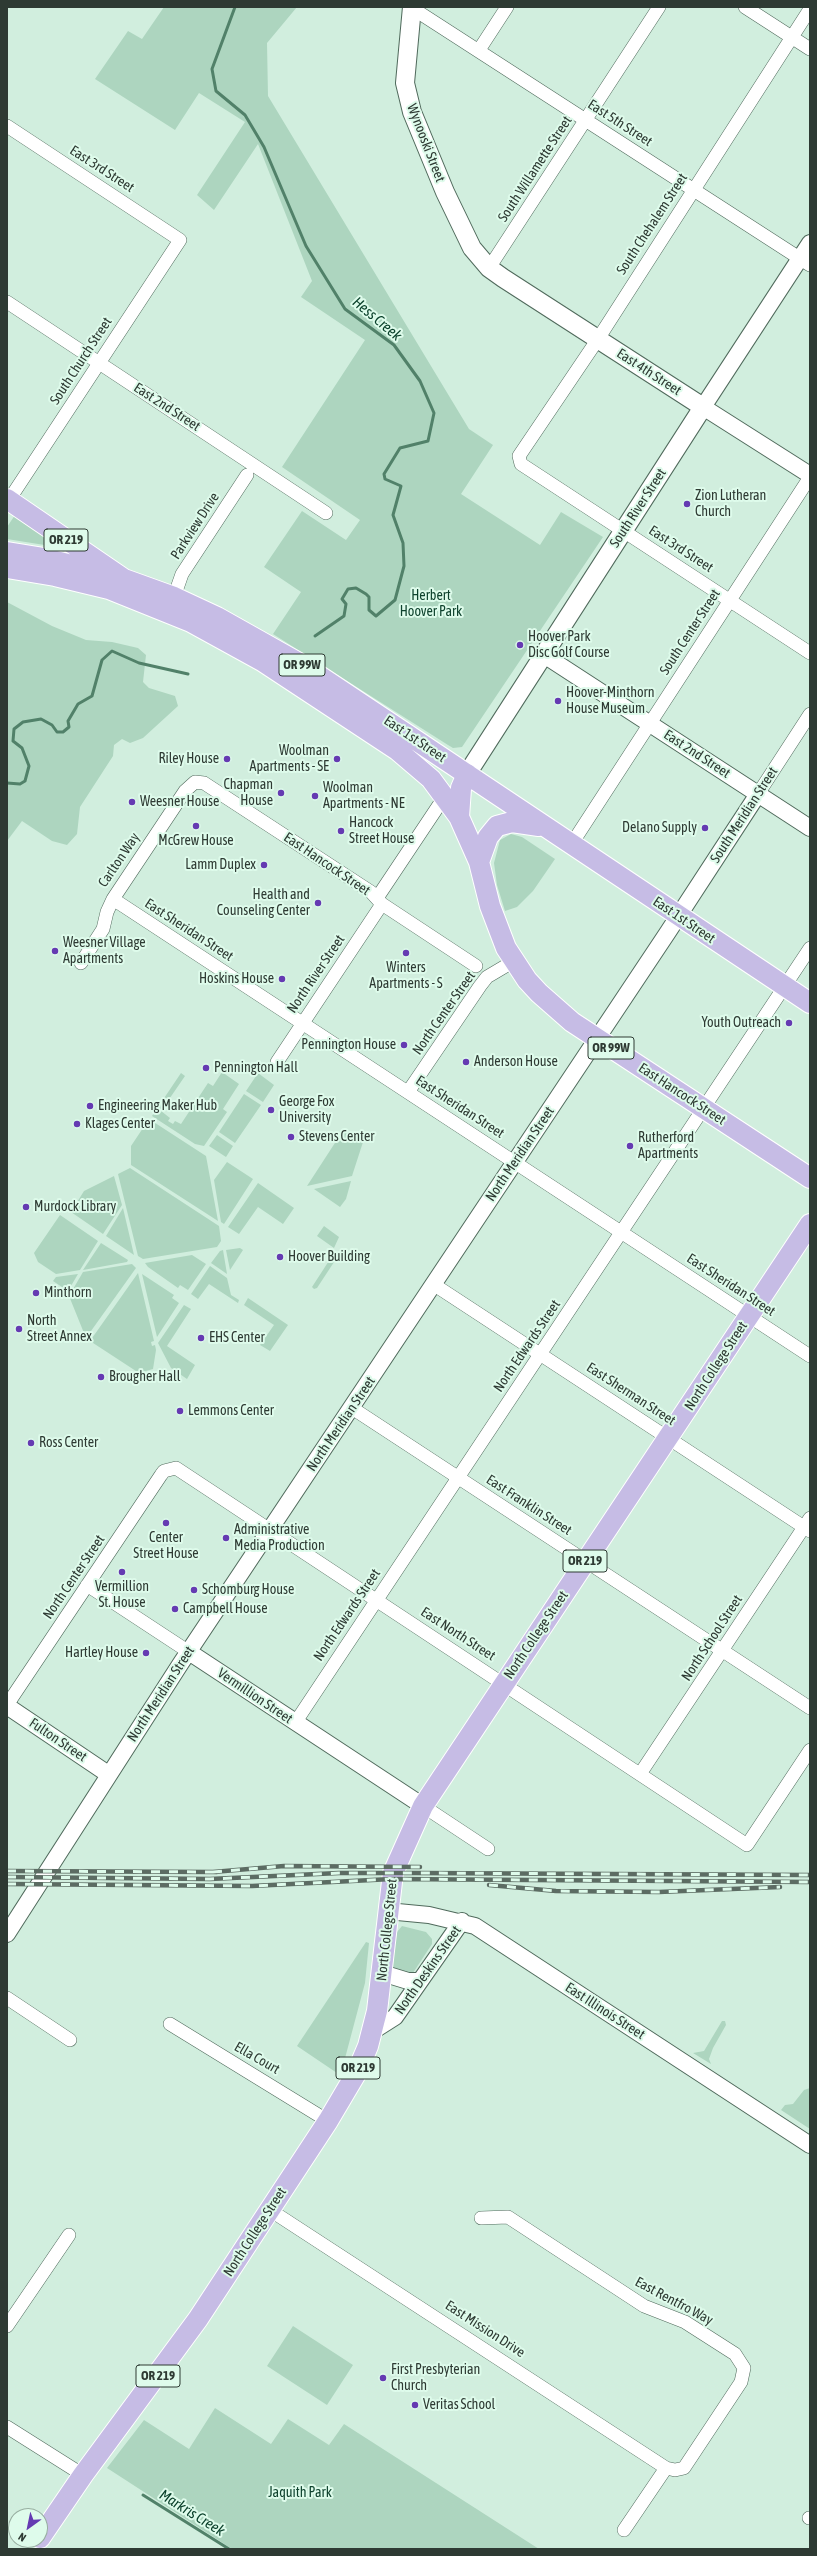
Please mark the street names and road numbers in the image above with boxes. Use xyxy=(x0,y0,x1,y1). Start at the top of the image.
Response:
street label: East 5th Street xyxy=(585,96,655,150)
street label: Wynooski Street xyxy=(403,102,449,184)
street label: South Willamette Street xyxy=(495,113,575,225)
street label: East 3rd Street xyxy=(67,142,137,196)
street label: South Chehalem Street xyxy=(613,170,691,278)
street label: South Church Street xyxy=(47,314,115,408)
street label: East 4th Street xyxy=(614,345,684,399)
street label: East 2nd Street xyxy=(131,379,203,435)
street label: South River Street xyxy=(606,465,670,551)
street label: Parkview Drive xyxy=(167,490,223,562)
street label: East 3rd Street xyxy=(646,522,716,576)
road number: OR 219 xyxy=(44,529,88,551)
street label: South Center Street xyxy=(656,586,724,678)
road number: OR 99W xyxy=(279,654,325,676)
street label: East 1st Street xyxy=(381,712,449,766)
street label: East 2nd Street xyxy=(661,726,733,782)
street label: South Meridian Street xyxy=(707,764,781,866)
street label: East Hancock Street xyxy=(281,829,373,899)
street label: Carlton Way xyxy=(95,830,143,890)
street label: East 1st Street xyxy=(650,893,718,947)
street label: East Sheridan Street xyxy=(142,895,236,965)
street label: North River Street xyxy=(284,932,348,1016)
street label: North Center Street xyxy=(409,968,479,1058)
road number: OR 99W xyxy=(588,1037,634,1059)
street label: East Hancock Street xyxy=(635,1060,729,1128)
street label: East Sheridan Street xyxy=(413,1072,507,1142)
street label: North Meridian Street xyxy=(482,1104,558,1204)
street label: East Sheridan Street xyxy=(684,1250,778,1320)
street label: North Edwards Street xyxy=(490,1297,564,1395)
street label: North College Street xyxy=(681,1318,751,1414)
street label: East Sherman Street xyxy=(583,1359,679,1429)
street label: North Meridian Street xyxy=(303,1374,379,1474)
street label: East Franklin Street xyxy=(483,1471,575,1539)
street label: North Center Street xyxy=(40,1532,108,1622)
road number: OR 219 xyxy=(563,1550,607,1572)
street label: North Edwards Street xyxy=(310,1566,384,1664)
street label: North College Street xyxy=(500,1588,572,1682)
street label: North School Street xyxy=(678,1592,746,1684)
street label: East North Street xyxy=(418,1604,498,1664)
street label: North Meridian Street xyxy=(124,1643,198,1745)
street label: Vermillion Street xyxy=(214,1665,296,1727)
street label: Fulton Street xyxy=(26,1715,90,1765)
street label: North College Street xyxy=(373,1878,401,1982)
street label: North Deskins Street xyxy=(391,1923,465,2017)
street label: East Illinois Street xyxy=(562,1979,648,2043)
street label: Ella Court xyxy=(231,2038,283,2078)
road number: OR 219 xyxy=(336,2057,380,2079)
street label: North College Street xyxy=(220,2184,290,2280)
street label: East Rentfro Way xyxy=(632,2273,716,2329)
street label: East Mission Drive xyxy=(442,2297,528,2361)
road number: OR 219 xyxy=(136,2365,180,2387)

